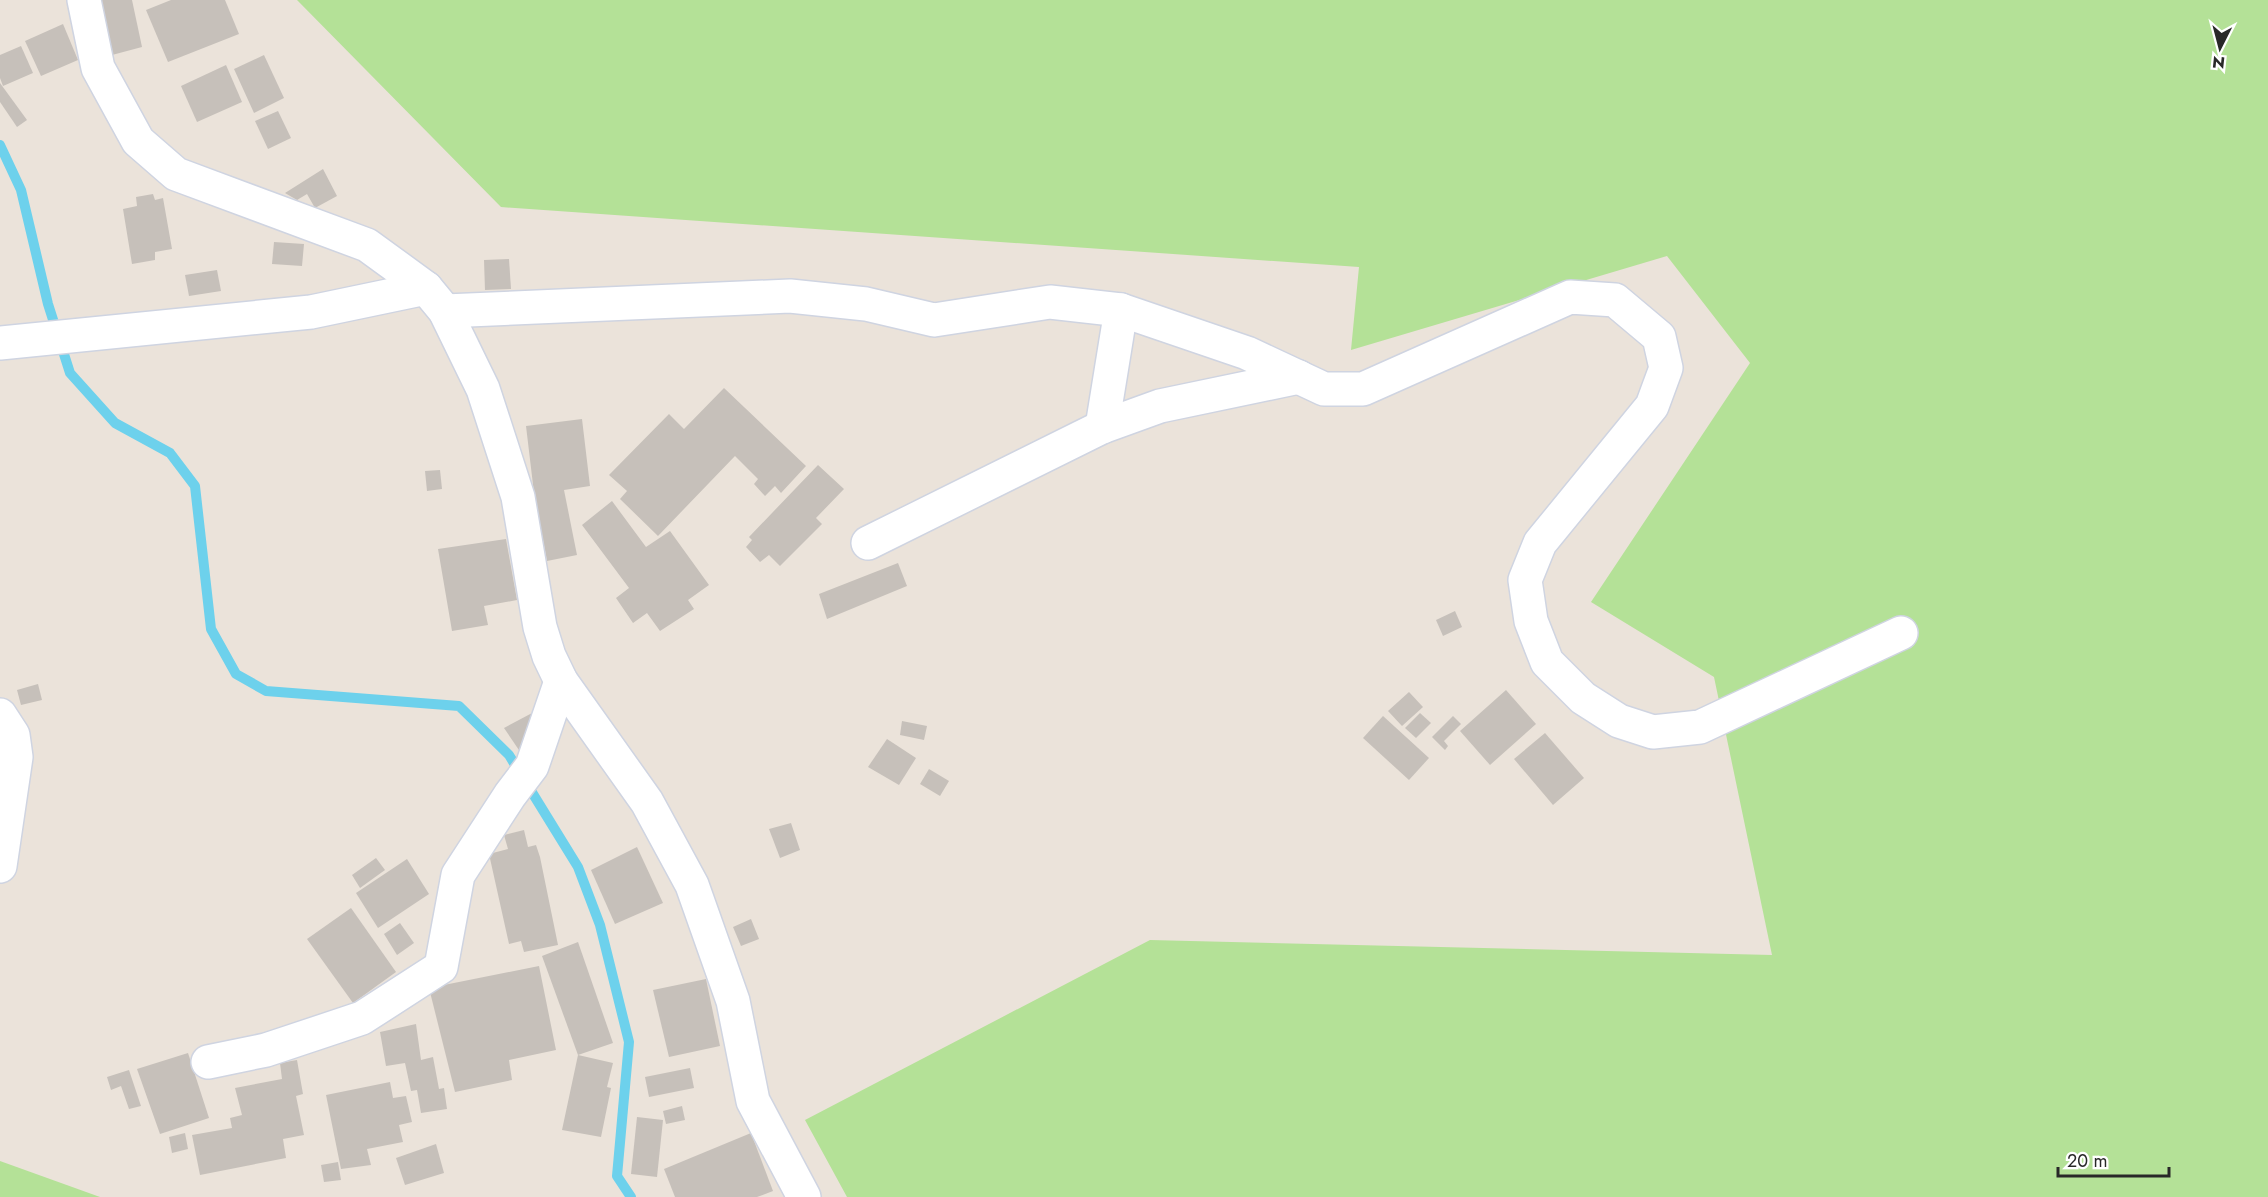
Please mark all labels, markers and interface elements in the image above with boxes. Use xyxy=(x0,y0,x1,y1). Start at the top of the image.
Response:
north arrow xyxy=(2190,18,2250,78)
text: N xyxy=(2211,50,2226,75)
scale bar xyxy=(2058,1140,2169,1178)
text: 20 m xyxy=(2067,1148,2107,1174)

